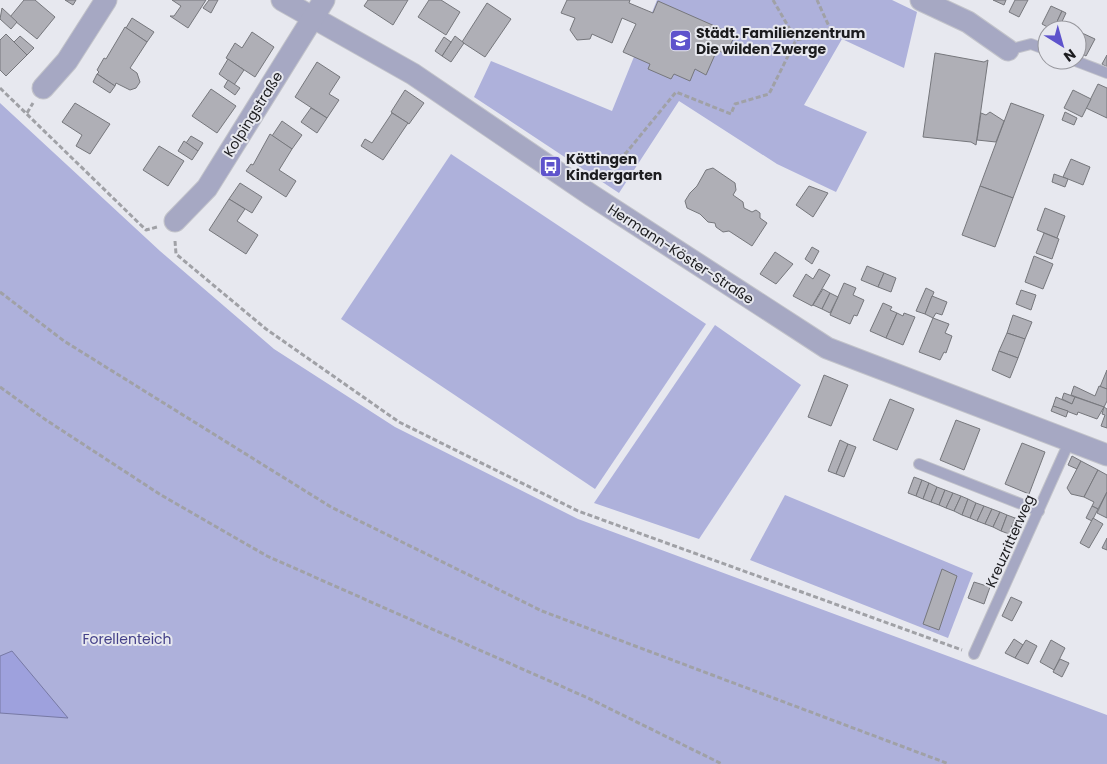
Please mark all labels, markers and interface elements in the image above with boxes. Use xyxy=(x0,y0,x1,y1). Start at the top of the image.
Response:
north arrow xyxy=(1037,20,1087,70)
place label: Städt. Familienzentrum Die wilden Zwerge xyxy=(696,23,865,59)
school or university icon: Städt. Familienzentrum Die wilden Zwerge xyxy=(668,29,692,53)
text: N xyxy=(1060,44,1080,67)
street label: Kolpingstraße xyxy=(219,67,287,161)
place label: Köttingen Kindergarten xyxy=(566,149,662,185)
bus stop icon: Köttingen Kindergarten xyxy=(538,155,562,179)
street label: Hermann-Köster-Straße xyxy=(604,199,758,309)
street label: Kreuzritterweg xyxy=(981,491,1039,591)
park label: Forellenteich xyxy=(82,629,172,649)

